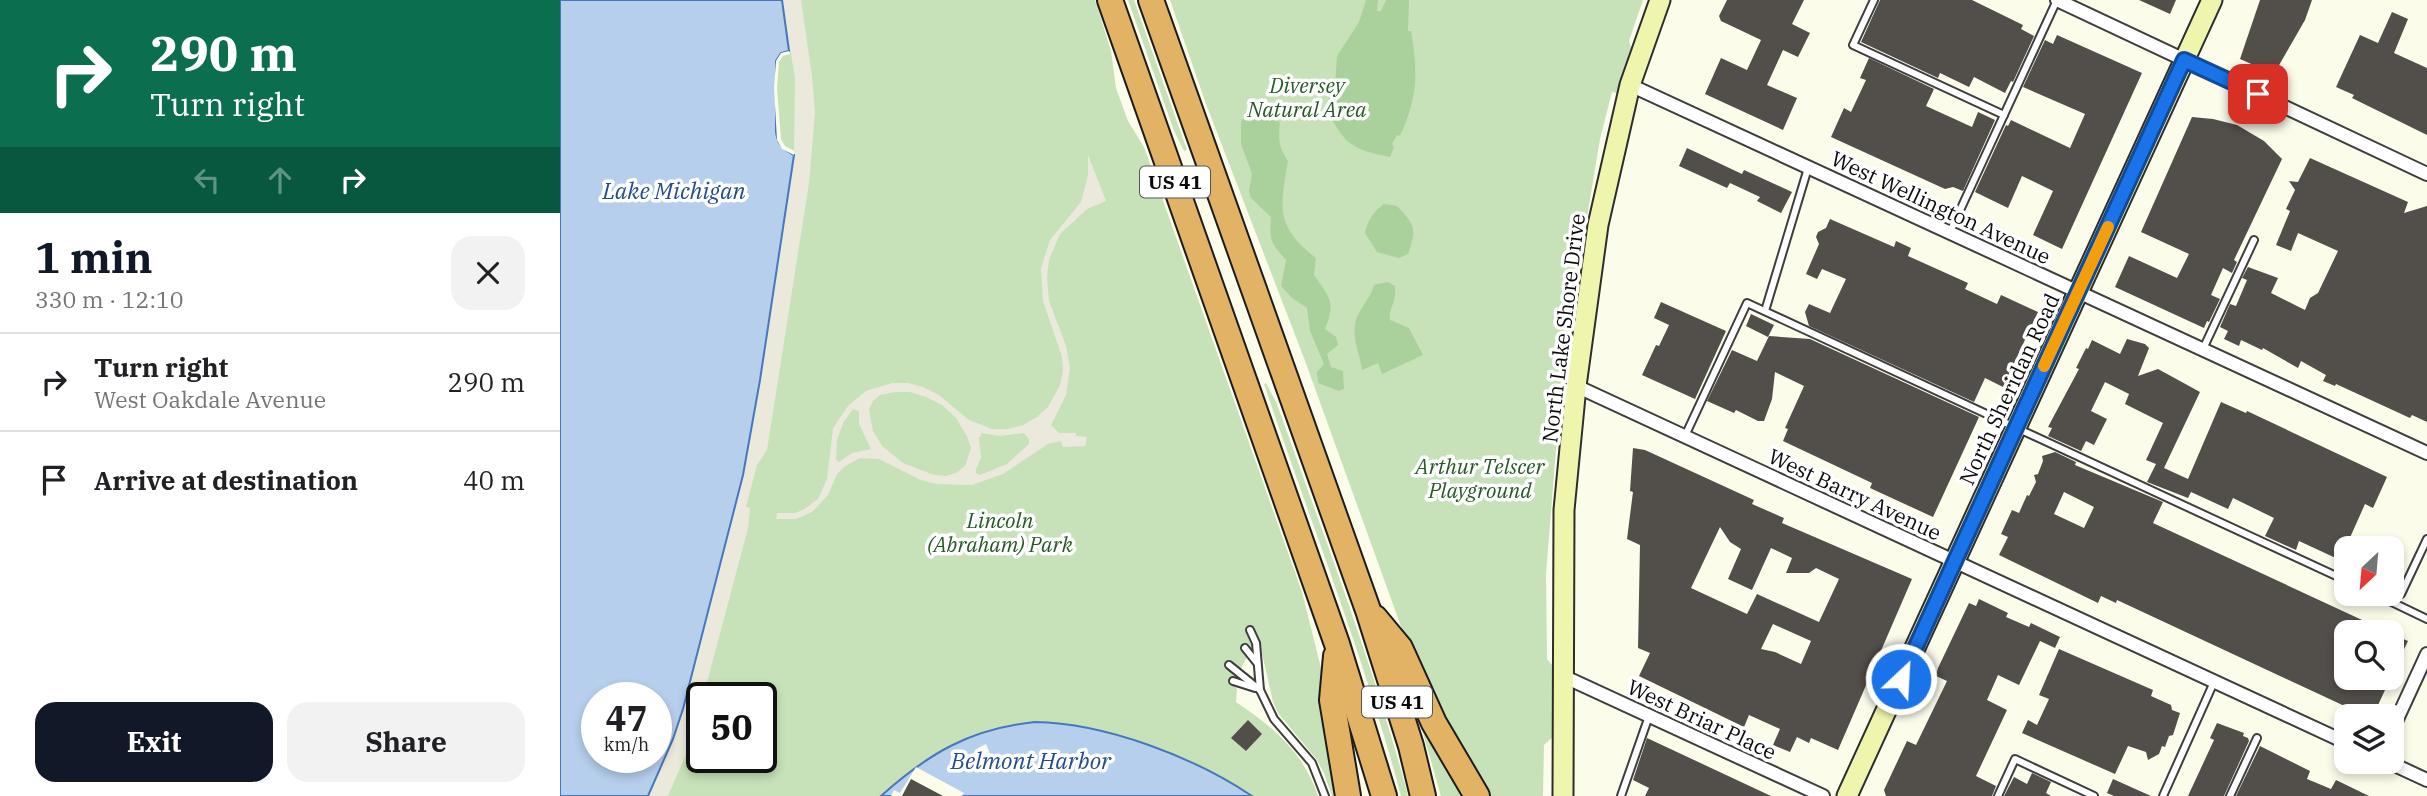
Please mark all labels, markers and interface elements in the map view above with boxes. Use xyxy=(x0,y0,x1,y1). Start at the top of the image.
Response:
text: 290 m xyxy=(150,21,297,84)
icon: right xyxy=(35,28,126,119)
pin xyxy=(2228,64,2288,124)
park label: Diversey Natural Area xyxy=(1247,71,1367,123)
icon: arrive xyxy=(2239,75,2277,113)
text: Turn right xyxy=(150,83,305,125)
street label: West Wellington Avenue xyxy=(1827,144,2055,270)
icon: left xyxy=(188,161,226,199)
icon: ahead xyxy=(261,161,299,199)
icon: right xyxy=(334,161,372,199)
road number: US 41 xyxy=(1140,166,1210,198)
water label: Lake Michigan xyxy=(601,175,746,205)
street label: North Lake Shore Drive xyxy=(1535,212,1591,444)
text: 1 min xyxy=(35,230,153,285)
button: close xyxy=(451,236,525,310)
text: 330 m · 12:10 xyxy=(35,284,184,314)
street label: North Sheridan Road xyxy=(1952,289,2066,489)
text: Turn right xyxy=(94,350,228,384)
icon: right xyxy=(35,363,73,401)
text: 290 m xyxy=(447,365,525,399)
text: West Oakdale Avenue xyxy=(94,384,326,414)
street label: West Barry Avenue xyxy=(1764,442,1946,546)
park label: Arthur Telscer Playground xyxy=(1413,452,1545,504)
icon: arrive xyxy=(35,461,73,499)
text: Arrive at destination xyxy=(94,463,358,497)
text: 40 m xyxy=(463,463,525,497)
park label: Lincoln (Abraham) Park xyxy=(927,506,1074,558)
north arrow xyxy=(2334,536,2404,606)
map controls xyxy=(2334,536,2404,774)
button: search xyxy=(2334,620,2404,690)
position arrow xyxy=(1864,642,1938,716)
street label: West Briar Place xyxy=(1623,672,1781,766)
speed limit sign: 50 xyxy=(686,682,777,773)
road number: US 41 xyxy=(1362,687,1432,718)
text: 47 xyxy=(605,695,648,741)
button: Exit xyxy=(35,702,273,782)
button: Share xyxy=(287,702,525,782)
button: layers xyxy=(2334,704,2404,774)
text: km/h xyxy=(604,733,649,756)
water label: Belmont Harbor xyxy=(950,745,1112,775)

